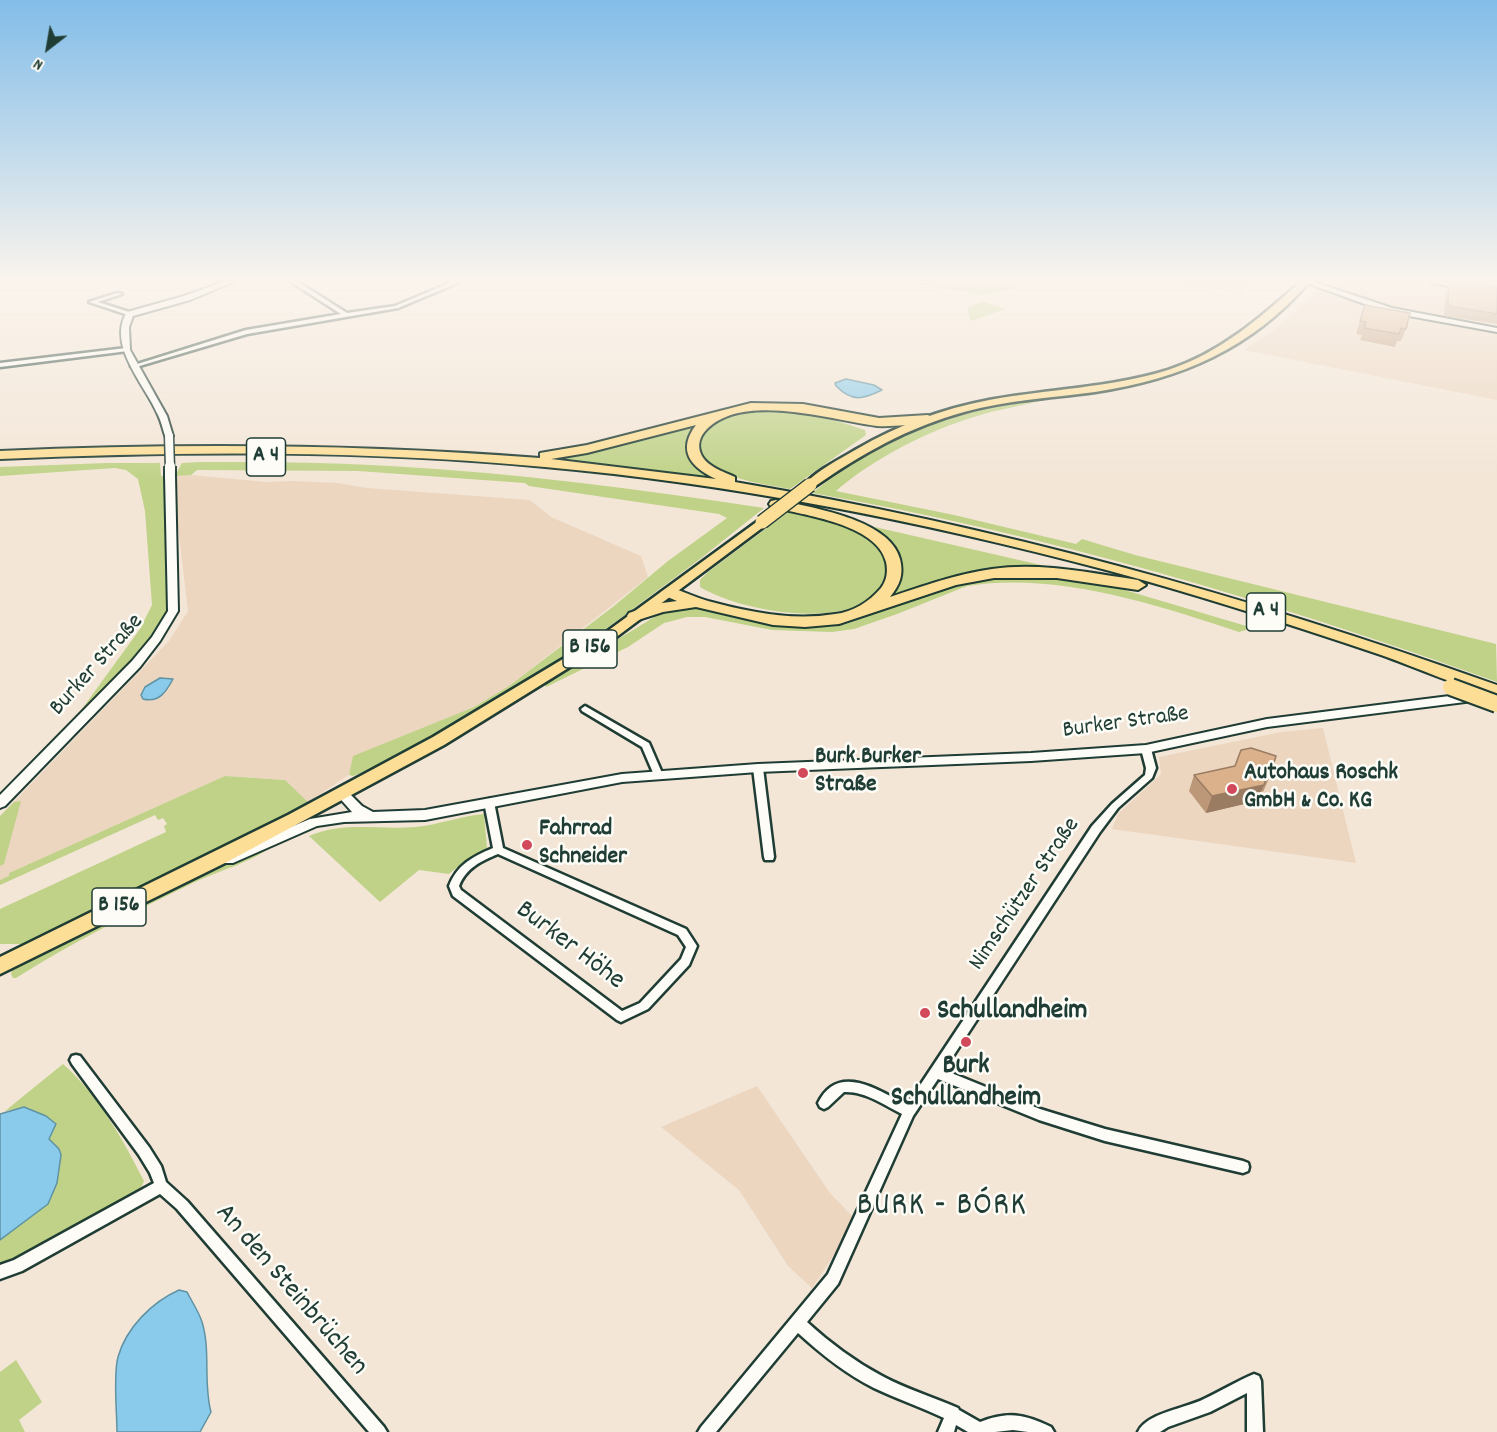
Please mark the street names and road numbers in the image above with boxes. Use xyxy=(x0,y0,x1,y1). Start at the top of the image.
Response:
road number: A 4 xyxy=(246,438,286,476)
road number: A 4 xyxy=(1246,593,1286,631)
street label: Burker Straße xyxy=(45,609,151,723)
road number: B 156 xyxy=(563,630,617,668)
street label: Burker Straße xyxy=(1061,701,1191,747)
street label: Nimschützer Straße xyxy=(964,813,1088,977)
road number: B 156 xyxy=(92,888,146,926)
street label: Burker Höhe xyxy=(508,895,630,999)
street label: An den Steinbrüchen xyxy=(206,1198,374,1384)

